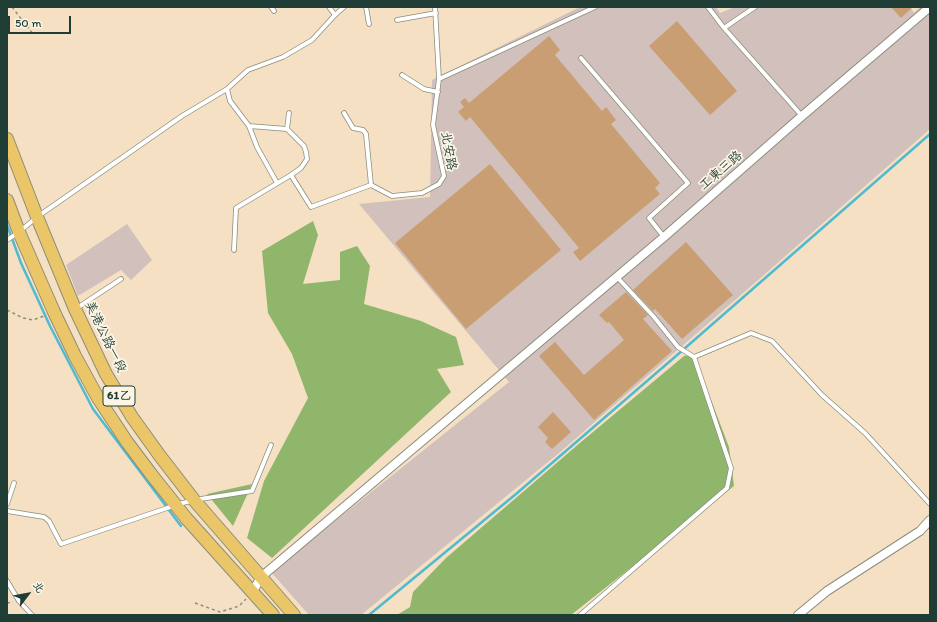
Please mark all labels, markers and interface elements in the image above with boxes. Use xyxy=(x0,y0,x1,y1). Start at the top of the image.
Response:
scale bar xyxy=(10,8,73,34)
text: 50 m xyxy=(15,16,41,30)
street label: 北安路 xyxy=(437,130,459,172)
street label: 工東三路 xyxy=(696,148,746,194)
street label: 美港公路一段 xyxy=(81,299,129,375)
road number: 61乙 xyxy=(103,386,135,406)
north arrow xyxy=(8,574,48,614)
text: 北 xyxy=(30,579,47,595)

